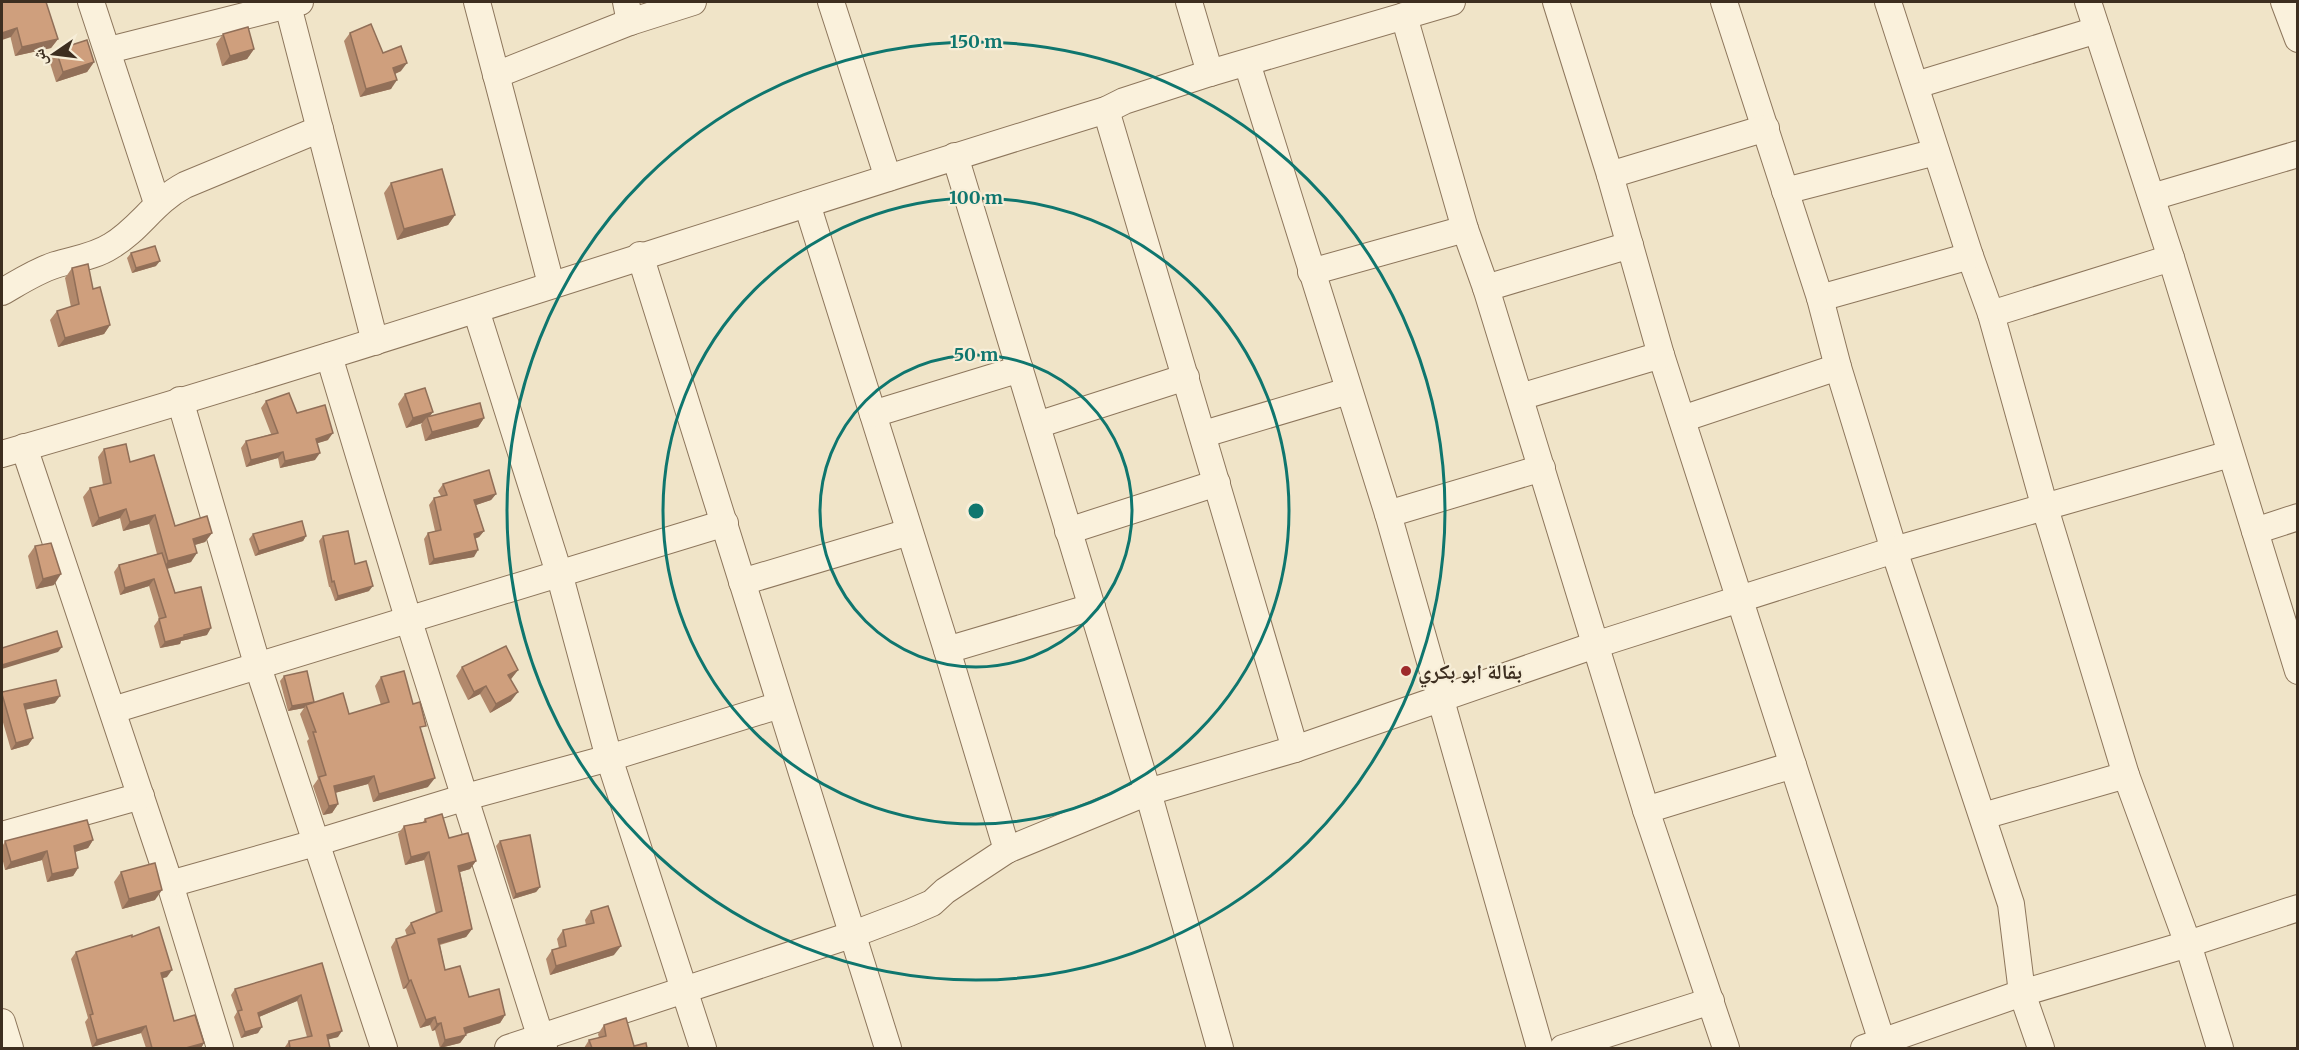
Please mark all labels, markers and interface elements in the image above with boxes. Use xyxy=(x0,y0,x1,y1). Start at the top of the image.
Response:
north arrow xyxy=(24,24,84,84)
text: 150 m xyxy=(950,30,1002,53)
text: ش xyxy=(28,47,51,68)
text: 100 m xyxy=(949,186,1003,209)
text: 50 m xyxy=(954,343,998,366)
centre of rings xyxy=(966,501,986,521)
place label: بقالة ابو بكري xyxy=(1418,658,1522,688)
marker: بقالة ابو بكري xyxy=(1399,664,1413,678)

